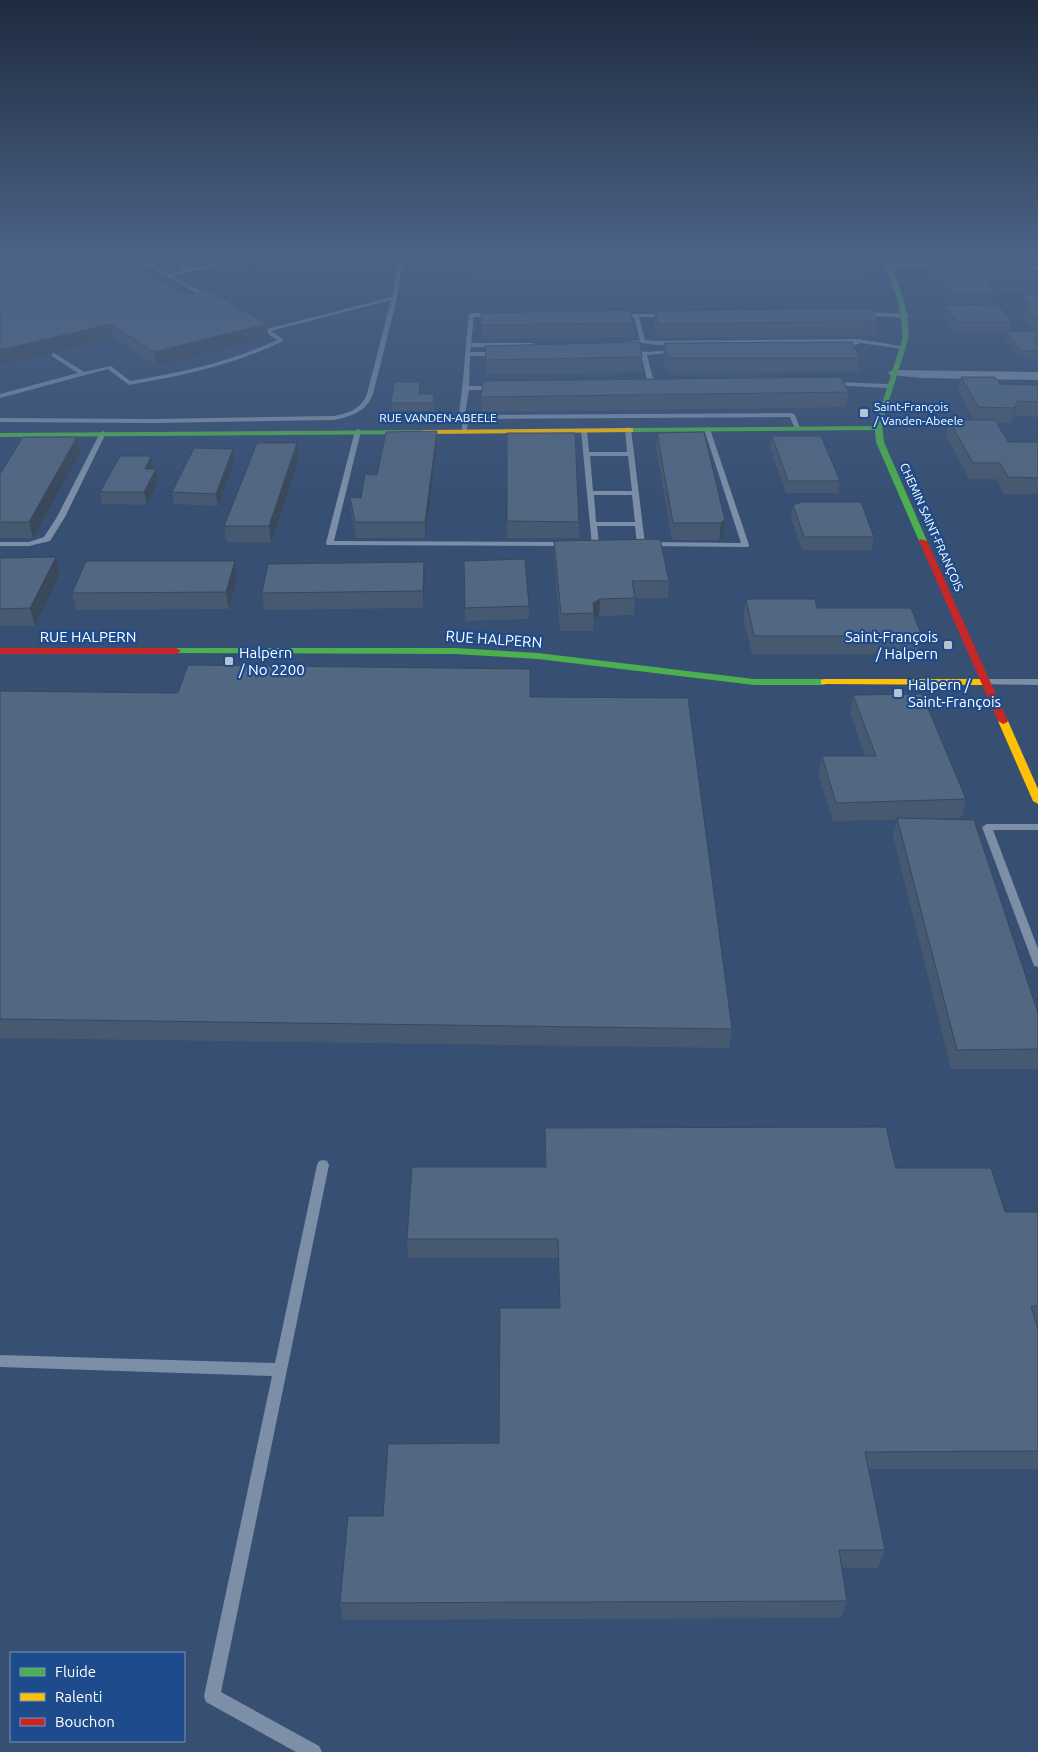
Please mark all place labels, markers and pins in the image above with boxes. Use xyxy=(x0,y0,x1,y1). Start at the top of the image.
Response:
place label: Saint-François / Vanden-Abeele xyxy=(873,400,963,427)
marker: Saint-François / Vanden-Abeele xyxy=(858,407,870,419)
place label: Saint-François / Halpern xyxy=(845,628,938,662)
marker: Saint-François / Halpern xyxy=(942,639,954,651)
place label: Halpern / No 2200 xyxy=(238,644,305,678)
marker: Halpern / No 2200 xyxy=(223,655,235,667)
place label: Halpern / Saint-François xyxy=(908,676,1001,710)
marker: Halpern / Saint-François xyxy=(892,687,904,699)

